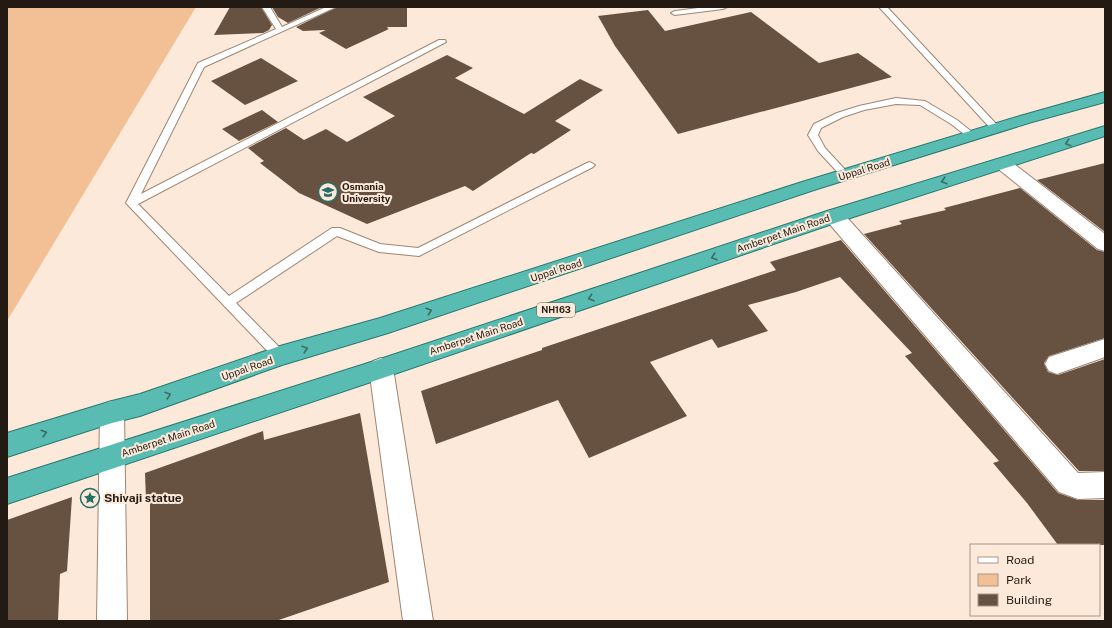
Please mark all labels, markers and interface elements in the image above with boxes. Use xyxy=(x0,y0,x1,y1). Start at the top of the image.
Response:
one-way arrow xyxy=(1065,138,1072,147)
street label: Uppal Road xyxy=(837,155,891,183)
one-way arrow xyxy=(941,176,948,185)
place label: Osmania University xyxy=(342,180,391,204)
school or university icon: Osmania University xyxy=(317,181,339,203)
street label: Amberpet Main Road xyxy=(735,211,831,255)
one-way arrow xyxy=(711,252,718,261)
street label: Uppal Road xyxy=(529,256,583,284)
one-way arrow xyxy=(587,293,594,302)
road number: NH163 xyxy=(537,303,575,317)
one-way arrow xyxy=(425,307,432,316)
street label: Amberpet Main Road xyxy=(428,315,524,357)
one-way arrow xyxy=(301,345,308,354)
street label: Uppal Road xyxy=(220,354,274,382)
one-way arrow xyxy=(165,392,172,400)
street label: Amberpet Main Road xyxy=(120,417,216,459)
one-way arrow xyxy=(40,429,47,438)
place icon: Shivaji statue xyxy=(79,487,101,509)
place label: Shivaji statue xyxy=(104,491,182,505)
legend xyxy=(970,544,1100,616)
text: Road xyxy=(1006,553,1034,567)
text: Park xyxy=(1006,573,1032,587)
text: Building xyxy=(1006,593,1052,607)

